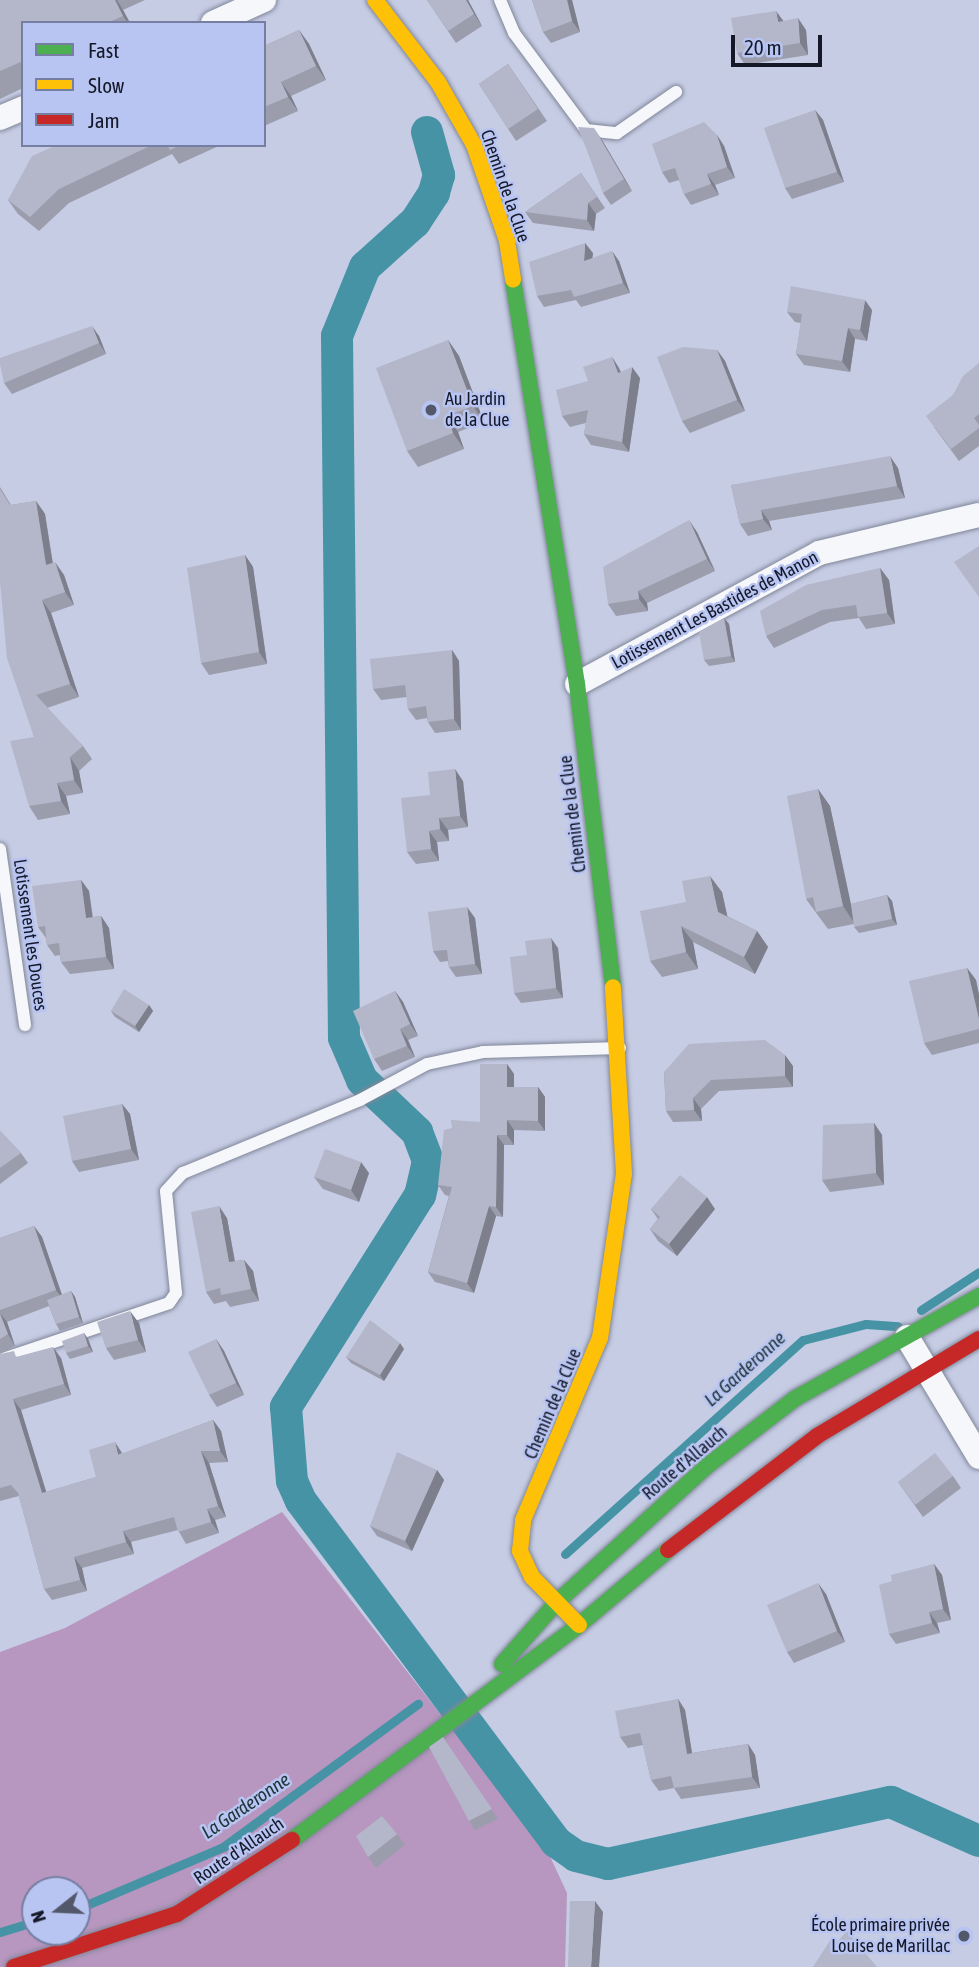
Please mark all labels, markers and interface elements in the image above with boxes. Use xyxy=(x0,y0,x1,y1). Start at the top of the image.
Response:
legend xyxy=(21,21,266,147)
scale bar xyxy=(734,21,825,65)
text: 20 m xyxy=(744,35,782,59)
text: Fast xyxy=(88,38,119,62)
text: Slow xyxy=(88,73,124,97)
text: Jam xyxy=(88,108,120,132)
street label: Chemin de la Clue xyxy=(476,127,534,245)
place label: Au Jardin de la Clue xyxy=(445,389,510,432)
marker: Au Jardin de la Clue xyxy=(423,402,439,418)
street label: Lotissement Les Bastides de Manon xyxy=(608,546,822,674)
street label: Chemin de la Clue xyxy=(555,754,591,874)
street label: Lotissement les Douces xyxy=(9,858,51,1012)
water label: La Garderonne xyxy=(700,1327,790,1411)
street label: Chemin de la Clue xyxy=(520,1346,586,1462)
street label: Route d'Allauch xyxy=(638,1421,732,1505)
water label: La Garderonne xyxy=(198,1768,294,1844)
street label: Route d'Allauch xyxy=(190,1813,288,1889)
north arrow xyxy=(21,1876,91,1946)
text: N xyxy=(26,1908,50,1926)
place label: École primaire privée Louise de Marillac xyxy=(811,1915,950,1958)
marker: École primaire privée Louise de Marillac xyxy=(956,1928,972,1944)

